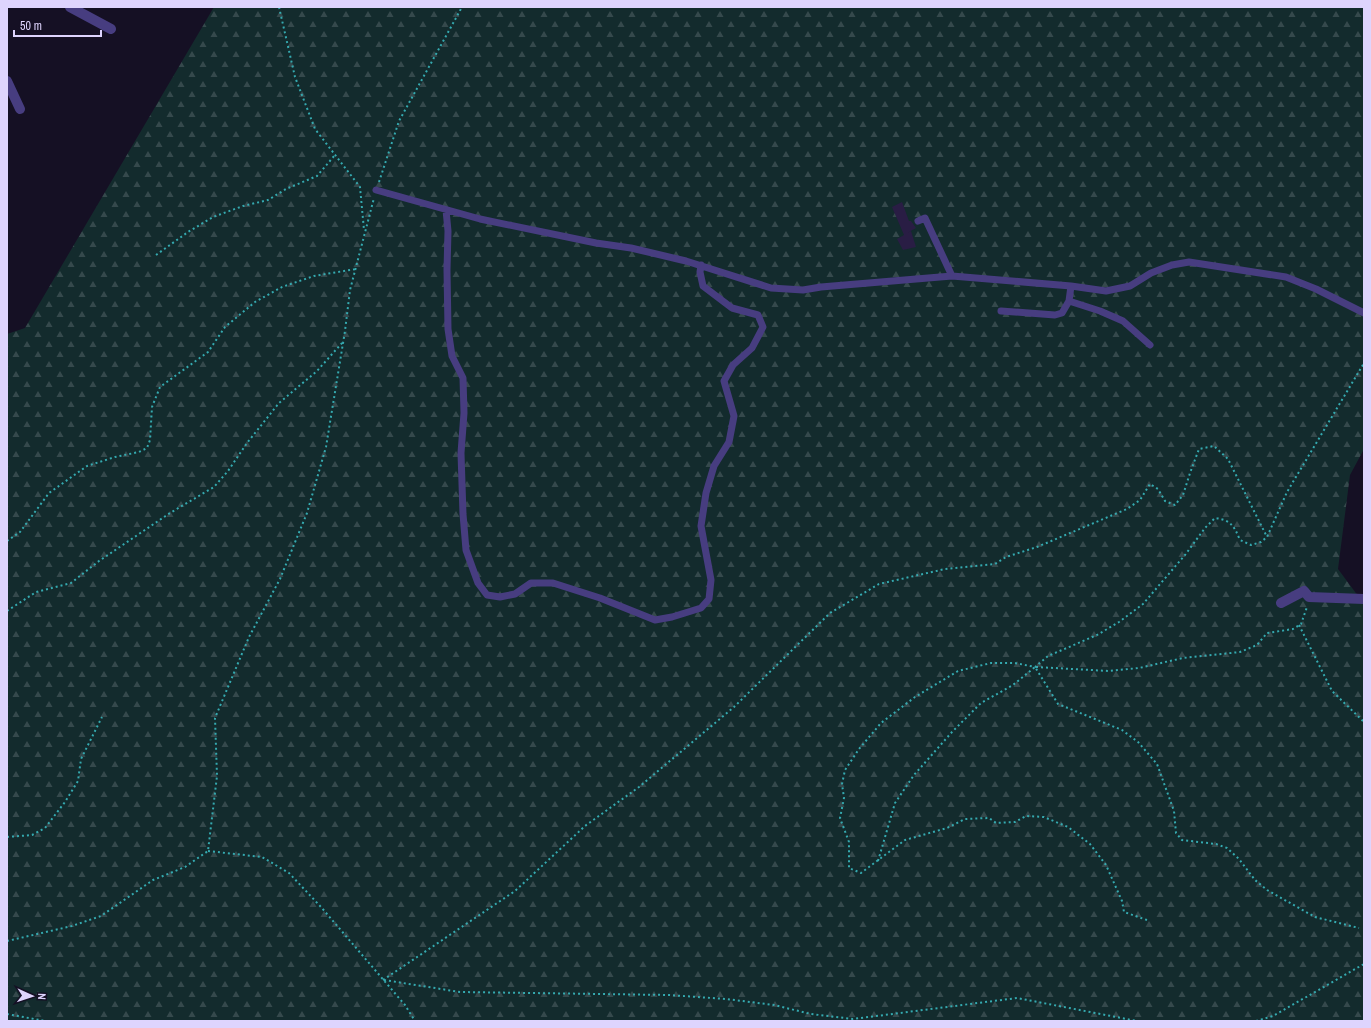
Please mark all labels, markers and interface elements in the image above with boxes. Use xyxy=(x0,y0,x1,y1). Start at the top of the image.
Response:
scale bar xyxy=(14,12,101,38)
text: 50 m xyxy=(20,18,42,34)
north arrow xyxy=(12,976,52,1016)
text: N xyxy=(35,993,49,1000)

